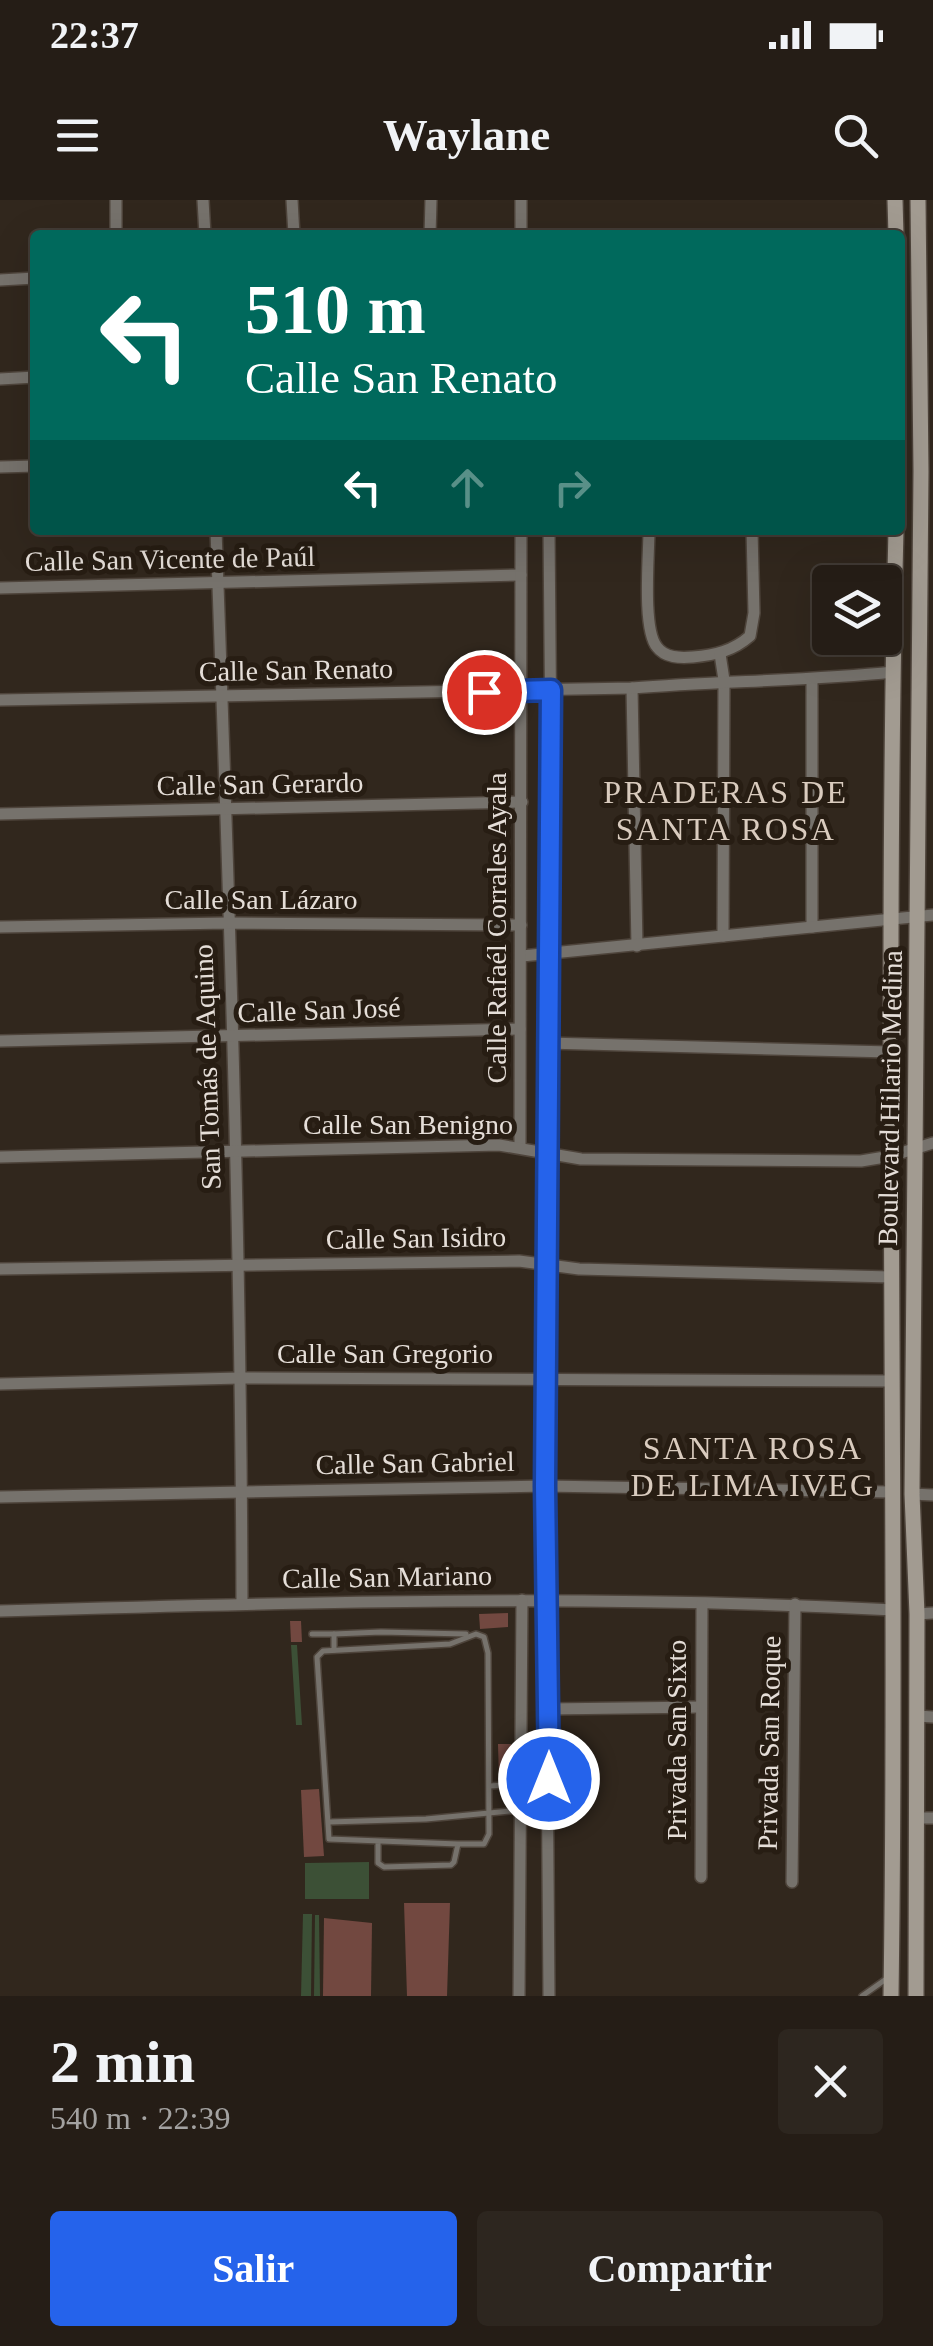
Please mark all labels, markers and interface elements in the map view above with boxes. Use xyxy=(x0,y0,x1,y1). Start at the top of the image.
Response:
text: 22:37 xyxy=(50,14,139,56)
icon: menu xyxy=(50,108,105,163)
icon: search xyxy=(828,108,883,163)
text: Waylane xyxy=(383,110,550,160)
icon: left xyxy=(80,270,210,400)
text: 510 m xyxy=(245,271,426,348)
text: Calle San Renato xyxy=(245,353,557,403)
icon: left xyxy=(335,460,390,515)
icon: ahead xyxy=(440,460,495,515)
icon: right xyxy=(545,460,600,515)
street label: Calle San Vicente de Paúl xyxy=(25,541,316,577)
map controls xyxy=(812,565,902,655)
button: layers xyxy=(812,565,902,655)
pin xyxy=(442,650,527,735)
street label: Calle San Renato xyxy=(199,653,393,687)
icon: arrive xyxy=(457,665,512,720)
street label: Calle San Gerardo xyxy=(156,767,364,801)
street label: Calle Rafaél Corrales Ayala xyxy=(481,772,512,1083)
district label: PRADERAS DE SANTA ROSA xyxy=(603,774,849,847)
street label: Calle San Lázaro xyxy=(165,884,357,915)
street label: San Tomás de Aquino xyxy=(187,944,227,1190)
street label: Boulevard Hilario Medina xyxy=(872,949,908,1246)
street label: Calle San José xyxy=(237,992,401,1028)
street label: Calle San Benigno xyxy=(303,1109,513,1140)
street label: Calle San Isidro xyxy=(326,1221,506,1255)
street label: Calle San Gregorio xyxy=(277,1338,493,1369)
district label: SANTA ROSA DE LIMA IVEG xyxy=(630,1430,876,1503)
street label: Calle San Gabriel xyxy=(315,1446,515,1480)
street label: Calle San Mariano xyxy=(282,1560,492,1594)
street label: Privada San Roque xyxy=(752,1635,786,1851)
street label: Privada San Sixto xyxy=(661,1640,692,1840)
position arrow xyxy=(497,1727,601,1831)
text: 2 min xyxy=(50,2029,195,2095)
button: close xyxy=(778,2029,883,2134)
text: 540 m · 22:39 xyxy=(50,2100,230,2136)
button: Salir xyxy=(50,2211,457,2326)
button: Compartir xyxy=(477,2211,883,2326)

